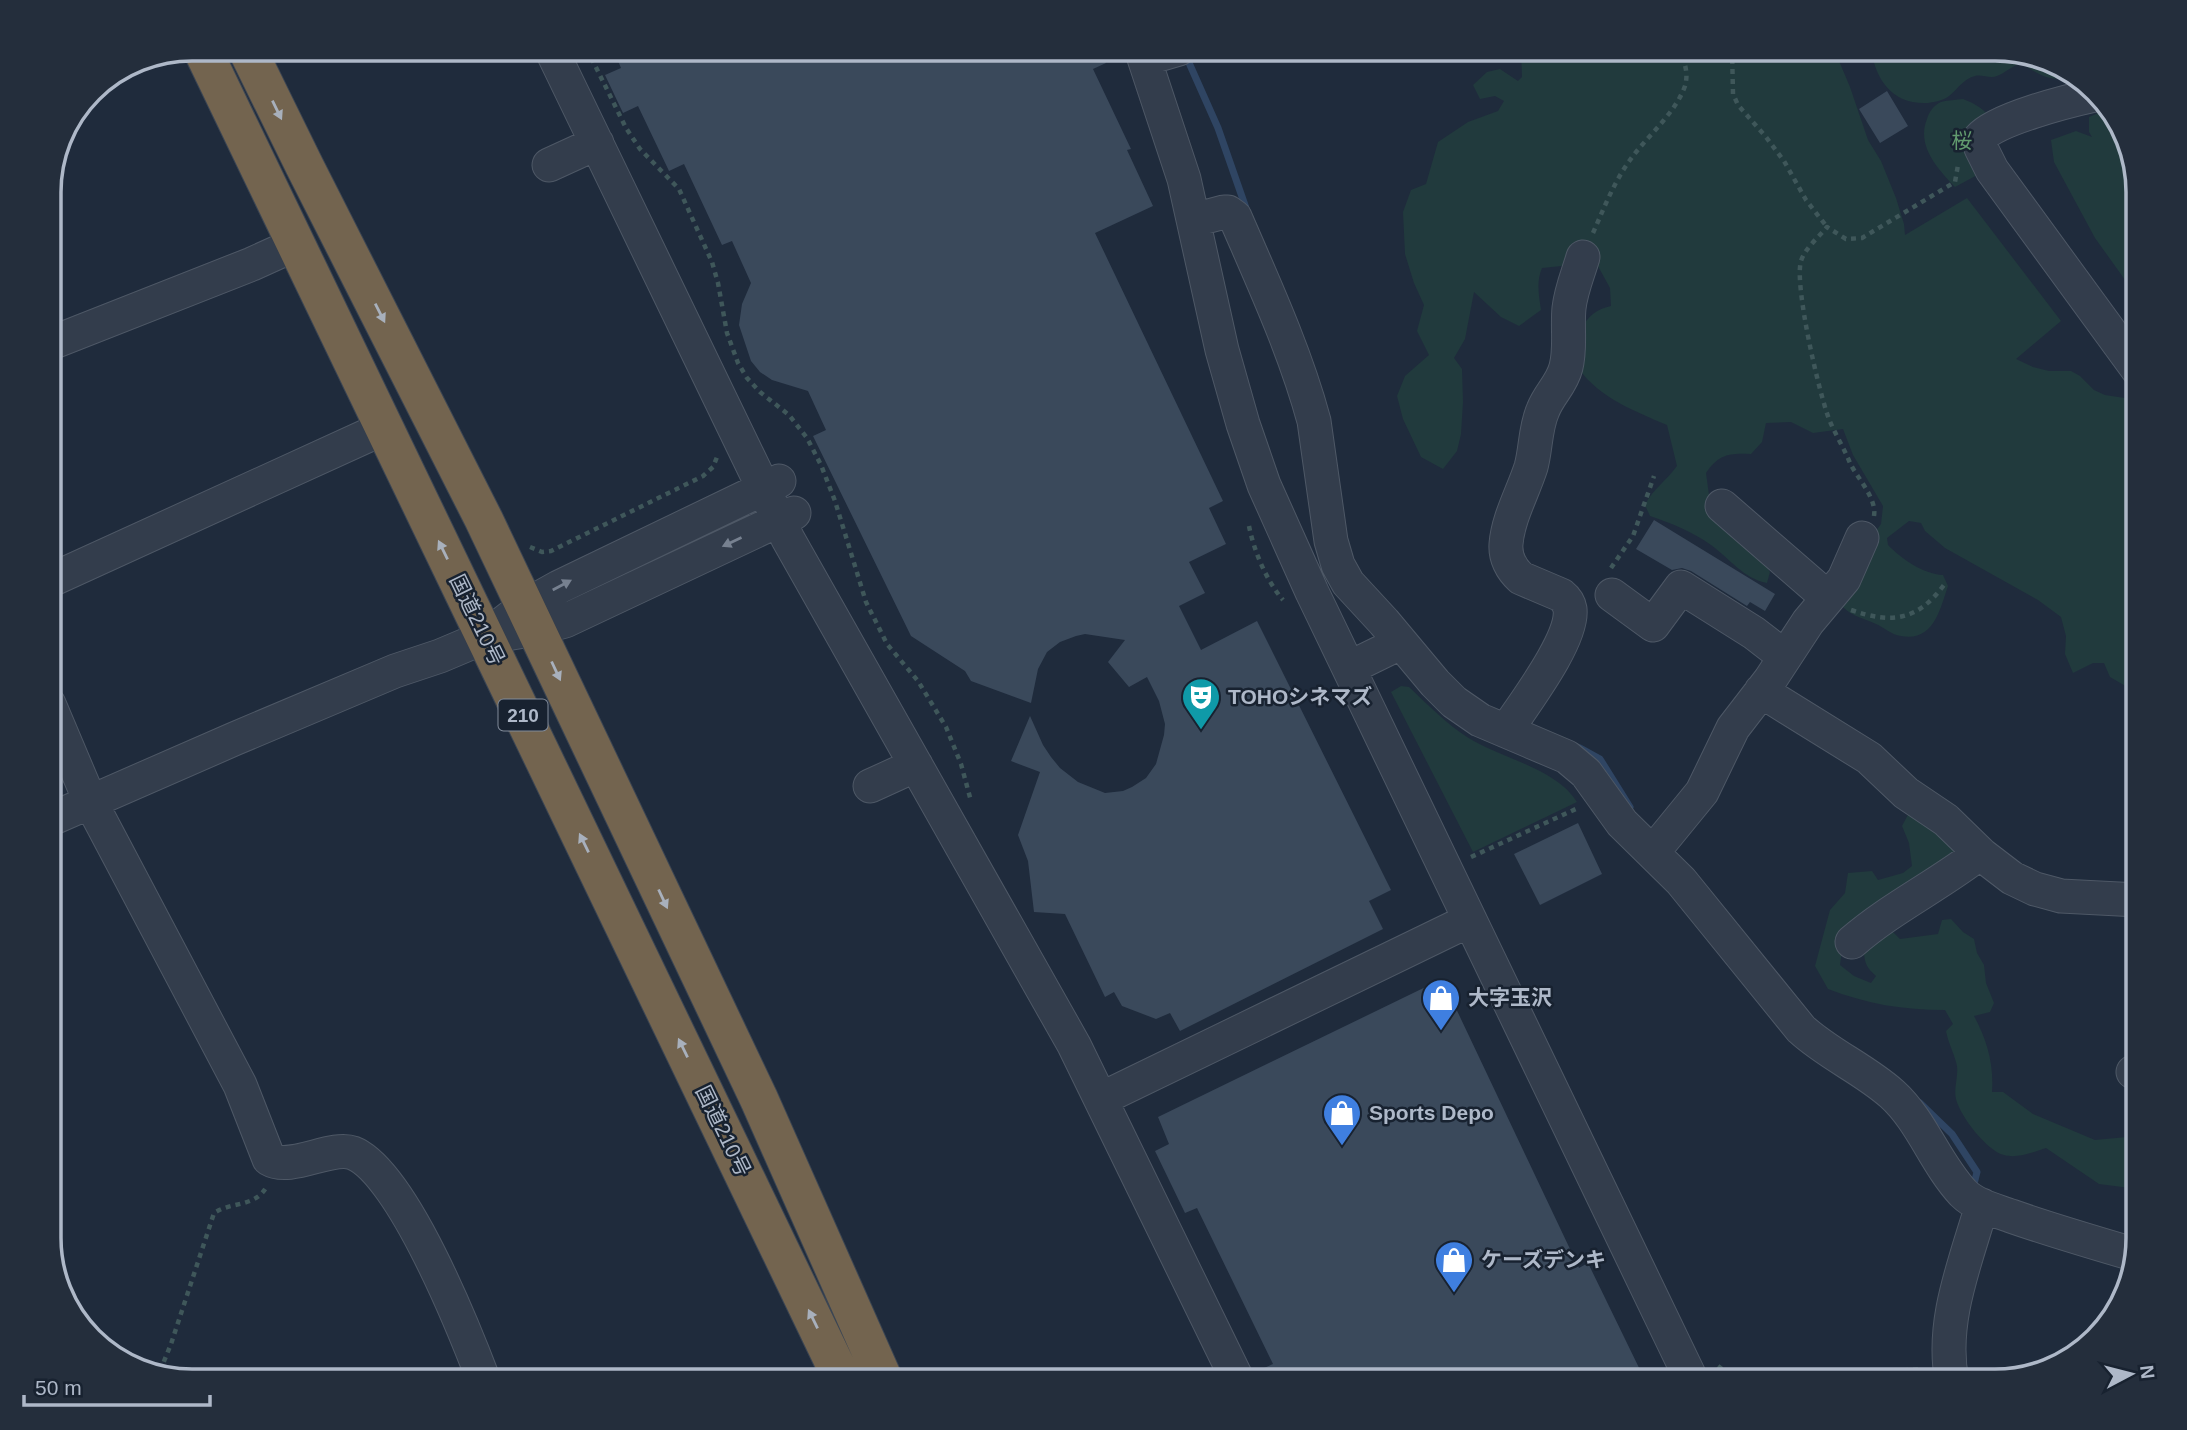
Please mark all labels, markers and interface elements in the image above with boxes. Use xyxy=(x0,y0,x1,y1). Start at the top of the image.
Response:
one-way arrow xyxy=(271,100,283,120)
park label: 桜 xyxy=(1952,129,1973,152)
one-way arrow xyxy=(374,303,385,323)
one-way arrow xyxy=(722,536,742,548)
one-way arrow xyxy=(438,540,449,560)
street label: 国道210号 xyxy=(446,571,509,669)
one-way arrow xyxy=(552,580,572,591)
one-way arrow xyxy=(550,661,562,681)
theatre icon: TOHOシネマズ xyxy=(1180,676,1222,731)
place label: TOHOシネマズ xyxy=(1228,685,1372,708)
road number: 210 xyxy=(498,700,548,730)
one-way arrow xyxy=(579,833,590,853)
one-way arrow xyxy=(658,889,669,909)
shop icon: 大字玉沢 xyxy=(1420,977,1462,1032)
place label: 大字玉沢 xyxy=(1468,986,1552,1009)
one-way arrow xyxy=(677,1038,689,1058)
street label: 国道210号 xyxy=(692,1082,755,1180)
shop icon: Sports Depo xyxy=(1321,1092,1363,1147)
place label: Sports Depo xyxy=(1369,1101,1494,1124)
shop icon: ケーズデンキ xyxy=(1433,1239,1475,1294)
place label: ケーズデンキ xyxy=(1481,1248,1606,1271)
one-way arrow xyxy=(808,1309,819,1330)
north arrow xyxy=(2096,1339,2166,1409)
scale bar xyxy=(24,1364,210,1408)
text: N xyxy=(2136,1364,2159,1380)
text: 50 m xyxy=(35,1376,82,1399)

